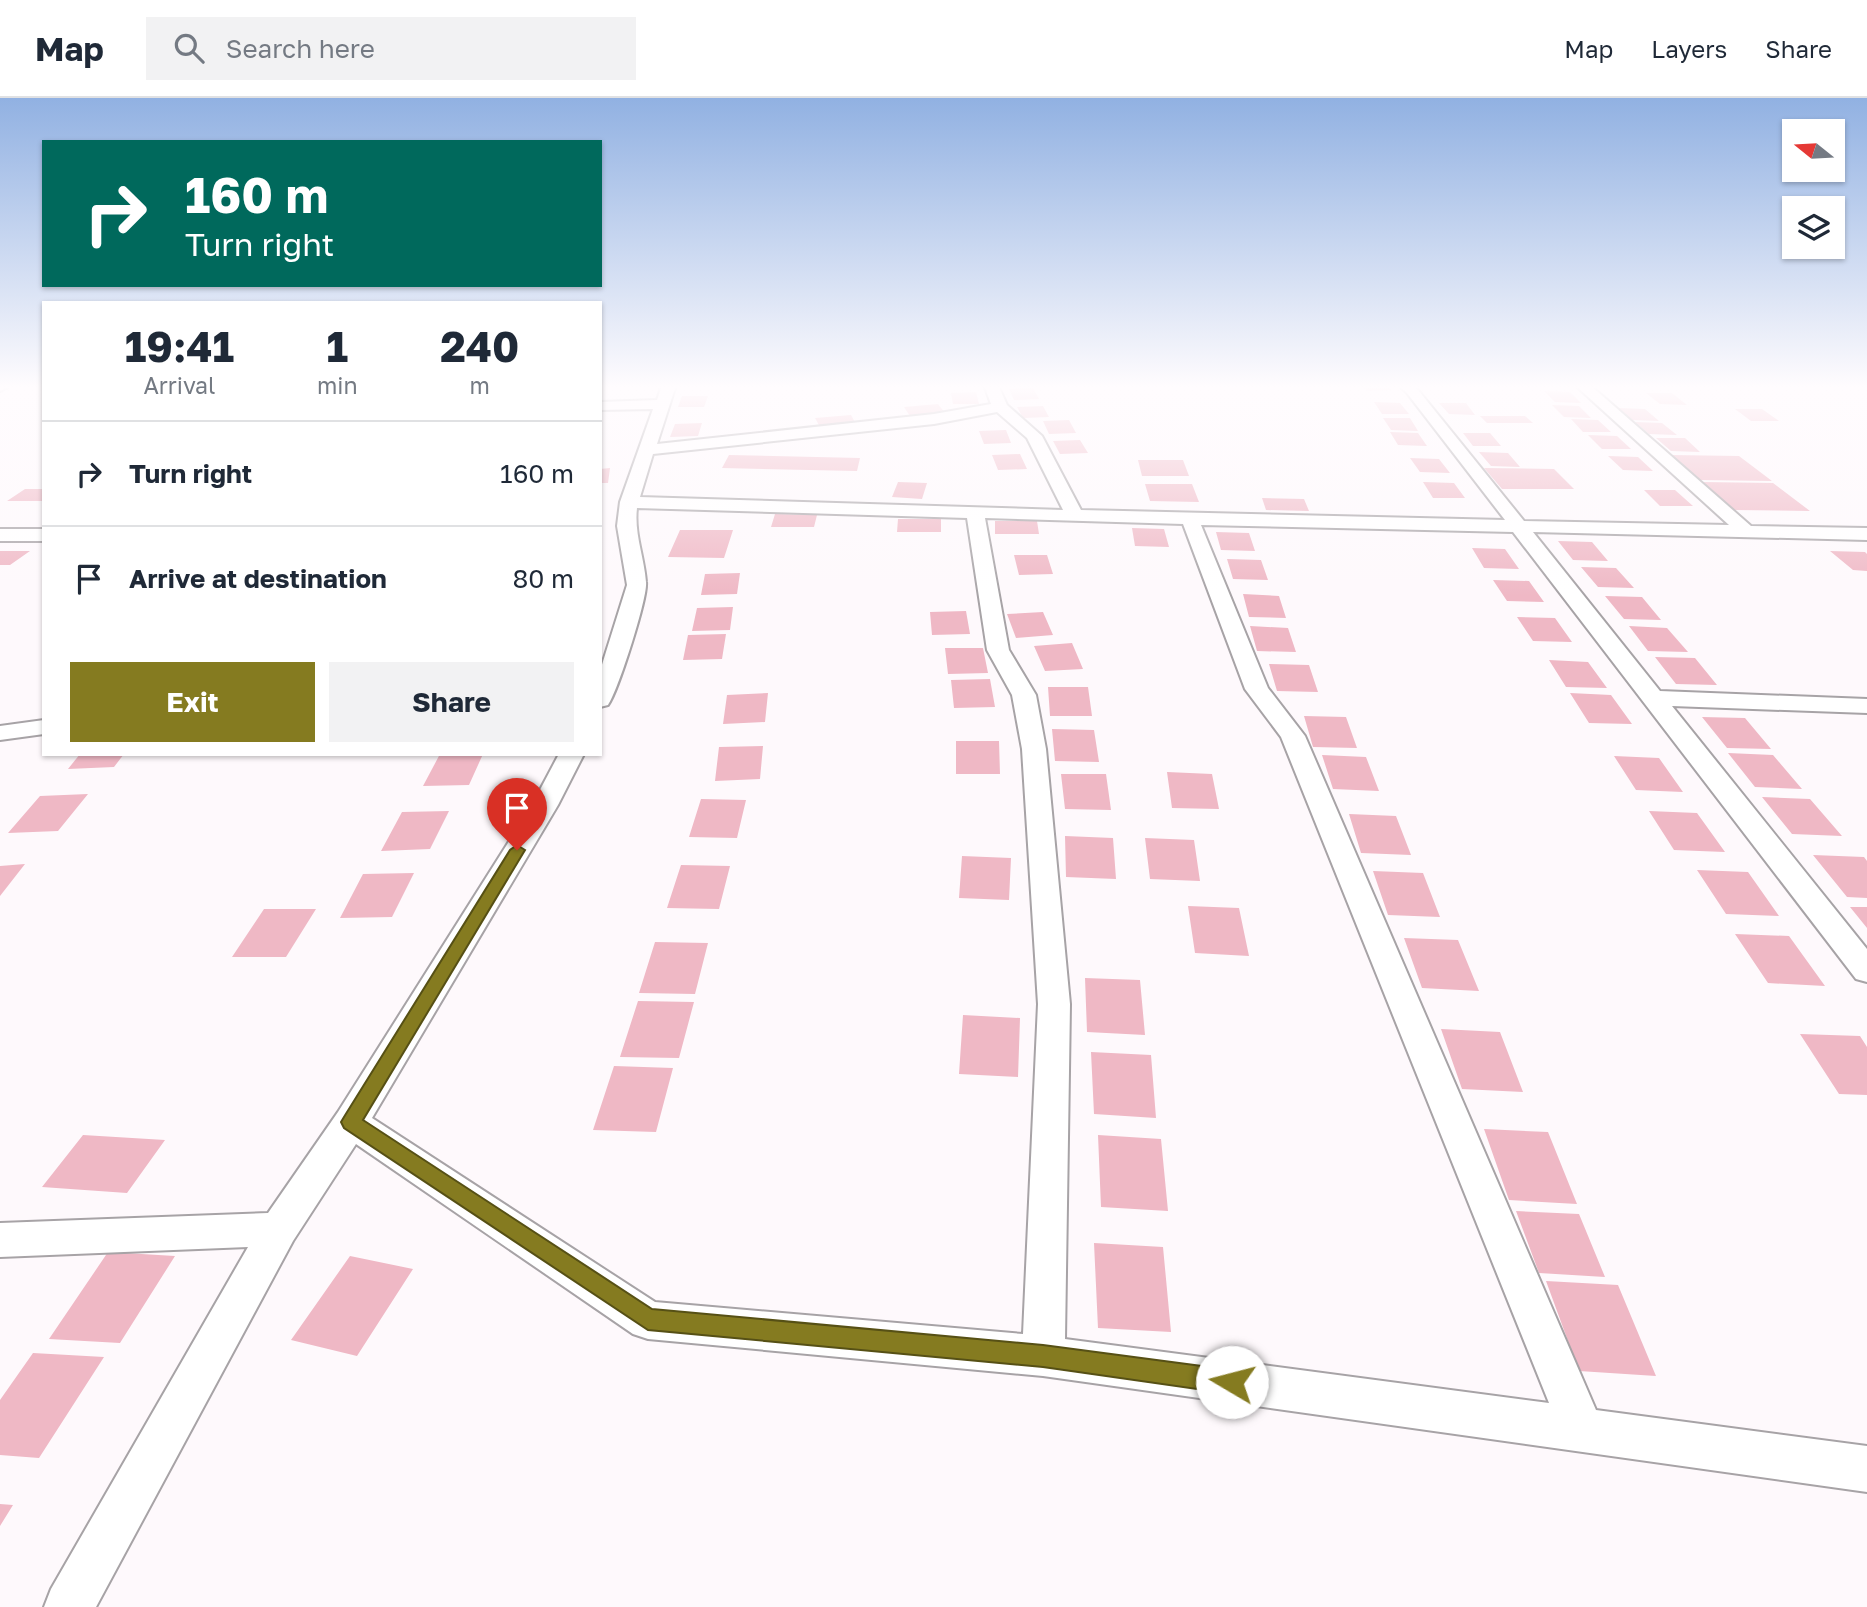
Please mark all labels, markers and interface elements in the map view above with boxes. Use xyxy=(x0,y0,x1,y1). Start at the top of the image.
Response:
search box xyxy=(146,17,636,80)
text: Map xyxy=(35,29,104,68)
icon: search xyxy=(170,29,208,67)
text: Search here xyxy=(226,33,375,64)
text: Map xyxy=(1564,34,1613,63)
text: Layers xyxy=(1651,34,1727,63)
text: Share xyxy=(1765,34,1832,63)
north arrow xyxy=(1782,119,1844,182)
map controls xyxy=(1782,119,1845,259)
text: 160 m xyxy=(185,165,328,224)
icon: right xyxy=(70,168,161,259)
button: layers xyxy=(1782,196,1845,259)
text: Turn right xyxy=(185,225,334,263)
text: 19:41 xyxy=(125,321,234,371)
text: 1 xyxy=(326,321,348,371)
text: 240 xyxy=(440,321,519,371)
text: Arrival xyxy=(143,371,215,399)
text: min xyxy=(317,371,358,399)
text: m xyxy=(470,371,490,399)
icon: right xyxy=(70,455,108,493)
text: Turn right xyxy=(129,458,252,489)
text: 160 m xyxy=(500,458,574,489)
icon: arrive xyxy=(70,560,108,598)
text: Arrive at destination xyxy=(129,563,387,594)
text: 80 m xyxy=(513,563,574,594)
button: Exit xyxy=(70,662,315,742)
button: Share xyxy=(329,662,574,742)
pin xyxy=(487,778,547,850)
icon: arrive xyxy=(498,789,536,827)
position arrow xyxy=(1195,1345,1269,1419)

